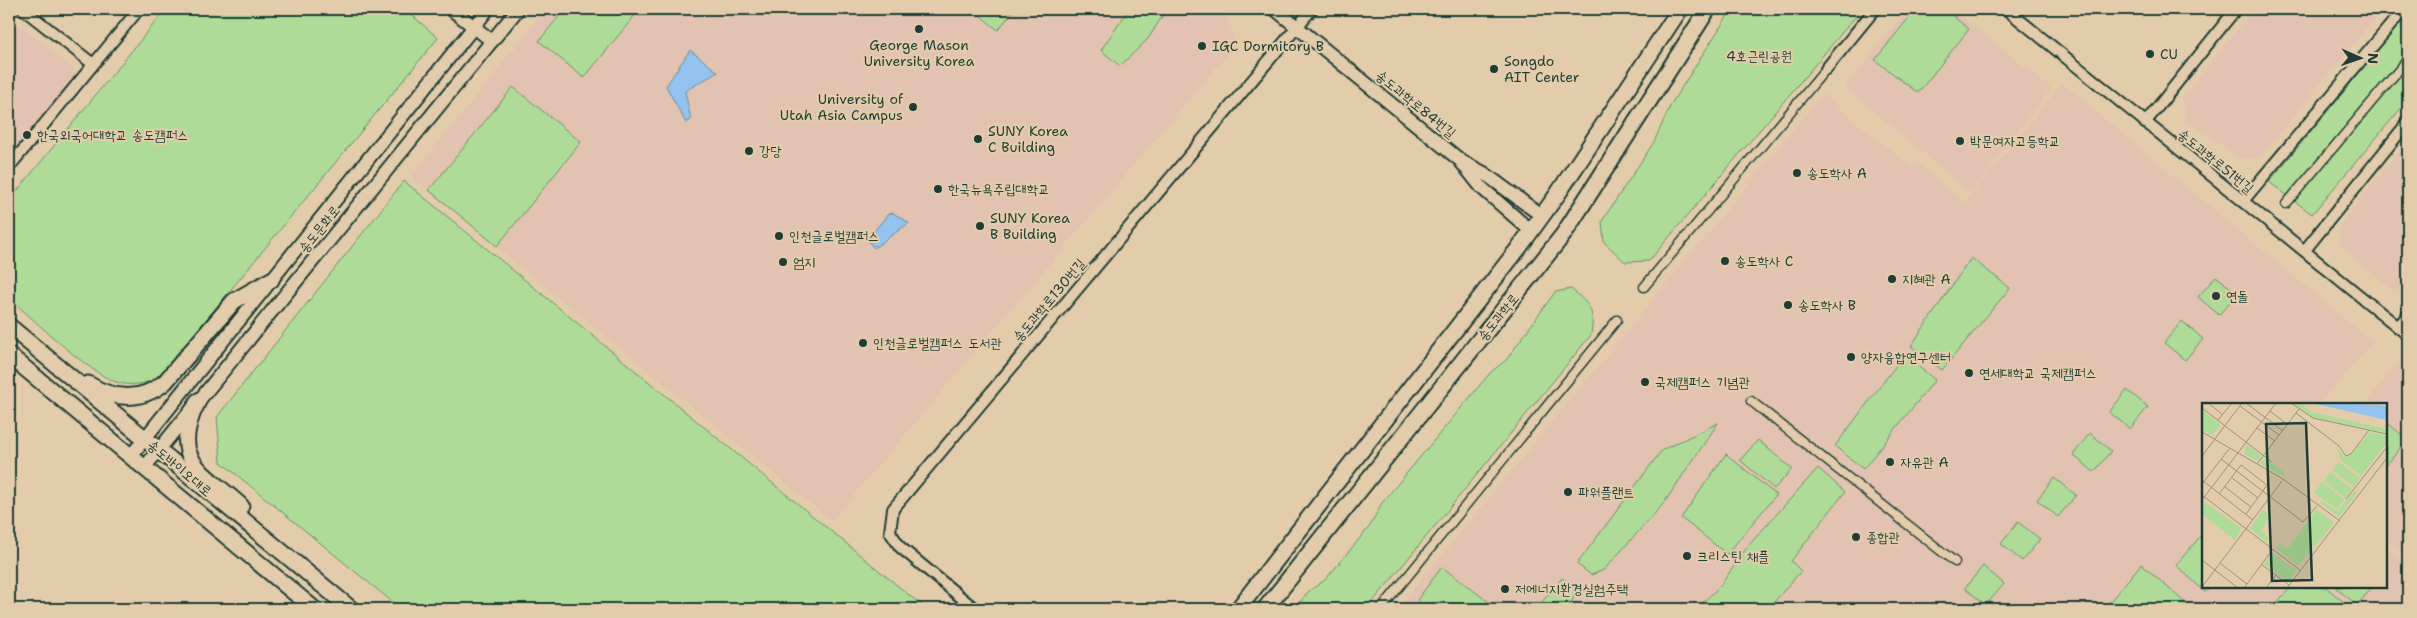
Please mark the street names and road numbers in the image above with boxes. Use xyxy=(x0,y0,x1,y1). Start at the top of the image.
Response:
street label: 송도과학로84번길 xyxy=(1372,66,1460,142)
street label: 송도과학로51번길 xyxy=(2174,125,2258,198)
street label: 송도문화로 xyxy=(294,201,344,257)
street label: 송도과학로130번길 xyxy=(1009,254,1090,345)
street label: 송도과학로 xyxy=(1473,289,1523,345)
street label: 송도바이오대로 xyxy=(144,436,216,500)

